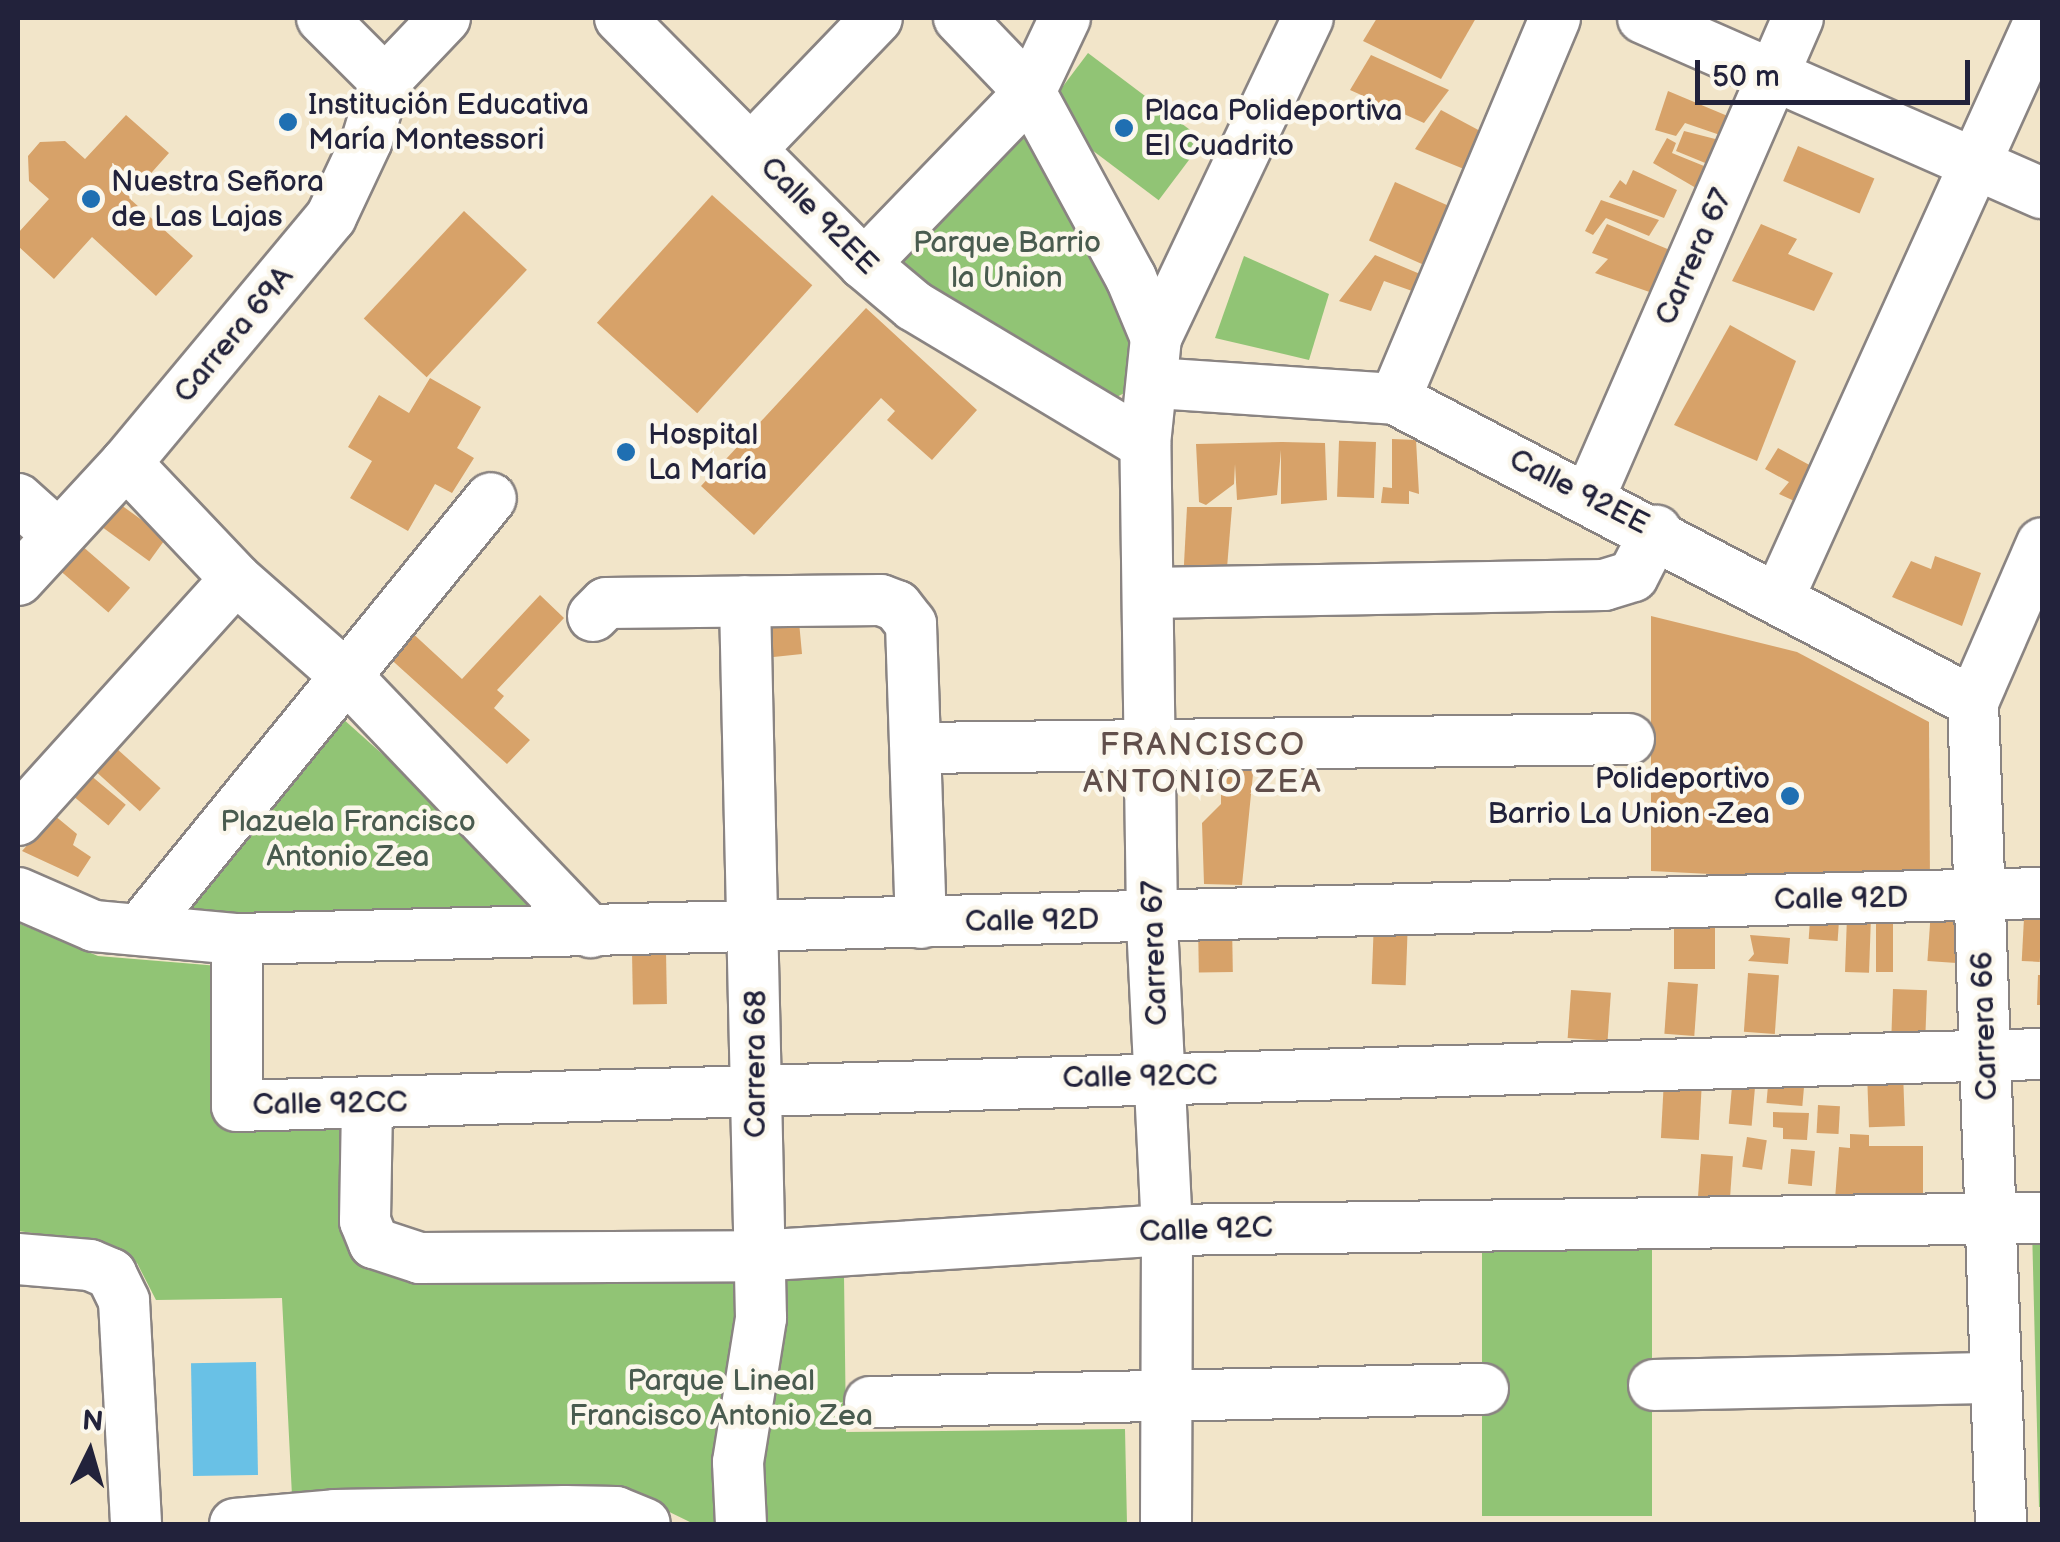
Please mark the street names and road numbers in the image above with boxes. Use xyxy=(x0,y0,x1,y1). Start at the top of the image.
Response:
street label: Calle 92EE xyxy=(753,150,885,282)
street label: Carrera 67 xyxy=(1648,183,1740,331)
street label: Carrera 69A xyxy=(167,260,301,410)
street label: Calle 92EE xyxy=(1503,441,1655,543)
street label: Carrera 67 xyxy=(1134,880,1176,1026)
street label: Calle 92D xyxy=(1774,880,1908,918)
street label: Calle 92D xyxy=(965,902,1099,940)
street label: Carrera 66 xyxy=(1964,951,2006,1101)
street label: Carrera 68 xyxy=(738,990,774,1138)
street label: Calle 92CC xyxy=(1062,1058,1218,1096)
street label: Calle 92CC xyxy=(252,1085,408,1123)
street label: Calle 92C xyxy=(1139,1210,1273,1250)

